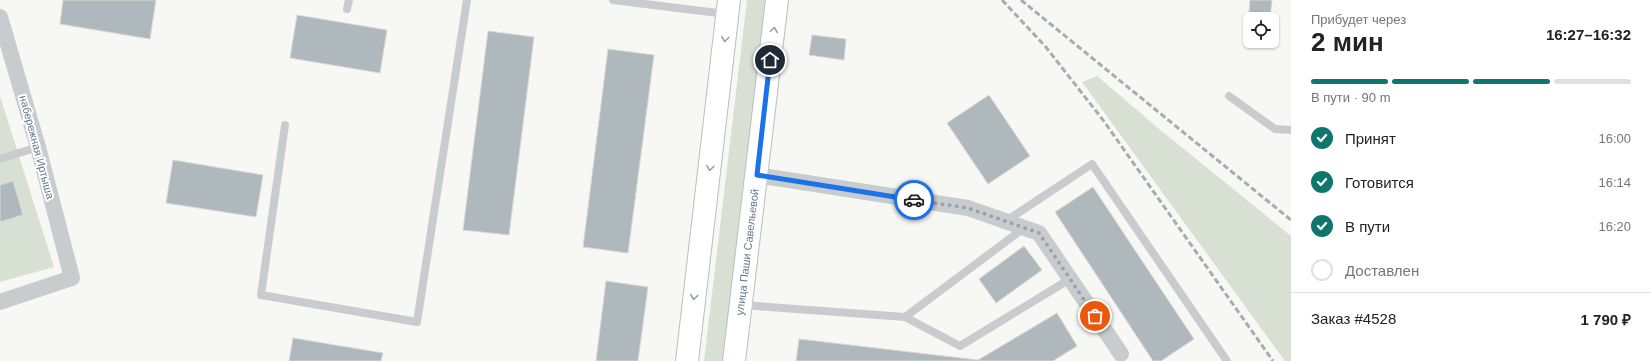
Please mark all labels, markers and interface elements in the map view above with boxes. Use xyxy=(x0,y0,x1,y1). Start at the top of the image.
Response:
map controls xyxy=(1243,12,1279,48)
button: locate xyxy=(1243,12,1279,48)
text: Прибудет через xyxy=(1311,12,1406,27)
text: 16:27–16:32 xyxy=(1546,26,1631,43)
one-way arrow xyxy=(769,27,778,33)
text: 2 мин xyxy=(1311,27,1384,57)
one-way arrow xyxy=(721,36,730,42)
pin xyxy=(753,43,787,77)
icon: home xyxy=(759,49,781,71)
text: В пути · 90 m xyxy=(1311,90,1391,105)
street label: набережная Иртыша xyxy=(17,94,57,201)
icon: check xyxy=(1311,127,1333,149)
text: Принят xyxy=(1345,130,1396,147)
text: 16:00 xyxy=(1598,131,1631,146)
one-way arrow xyxy=(705,165,714,171)
icon: check xyxy=(1311,171,1333,193)
text: Готовится xyxy=(1345,174,1414,191)
text: 16:14 xyxy=(1598,175,1631,190)
courier xyxy=(894,180,934,220)
street label: улица Паши Савельевой xyxy=(733,188,761,316)
icon: car xyxy=(903,189,925,211)
icon: check xyxy=(1311,215,1333,237)
text: В пути xyxy=(1345,218,1390,235)
text: 16:20 xyxy=(1598,219,1631,234)
text: Доставлен xyxy=(1345,262,1419,279)
one-way arrow xyxy=(690,294,699,300)
pin xyxy=(1078,299,1112,333)
icon: bag xyxy=(1084,305,1106,327)
text: Заказ #4528 xyxy=(1311,310,1396,327)
text: 1 790 ₽ xyxy=(1581,311,1631,328)

